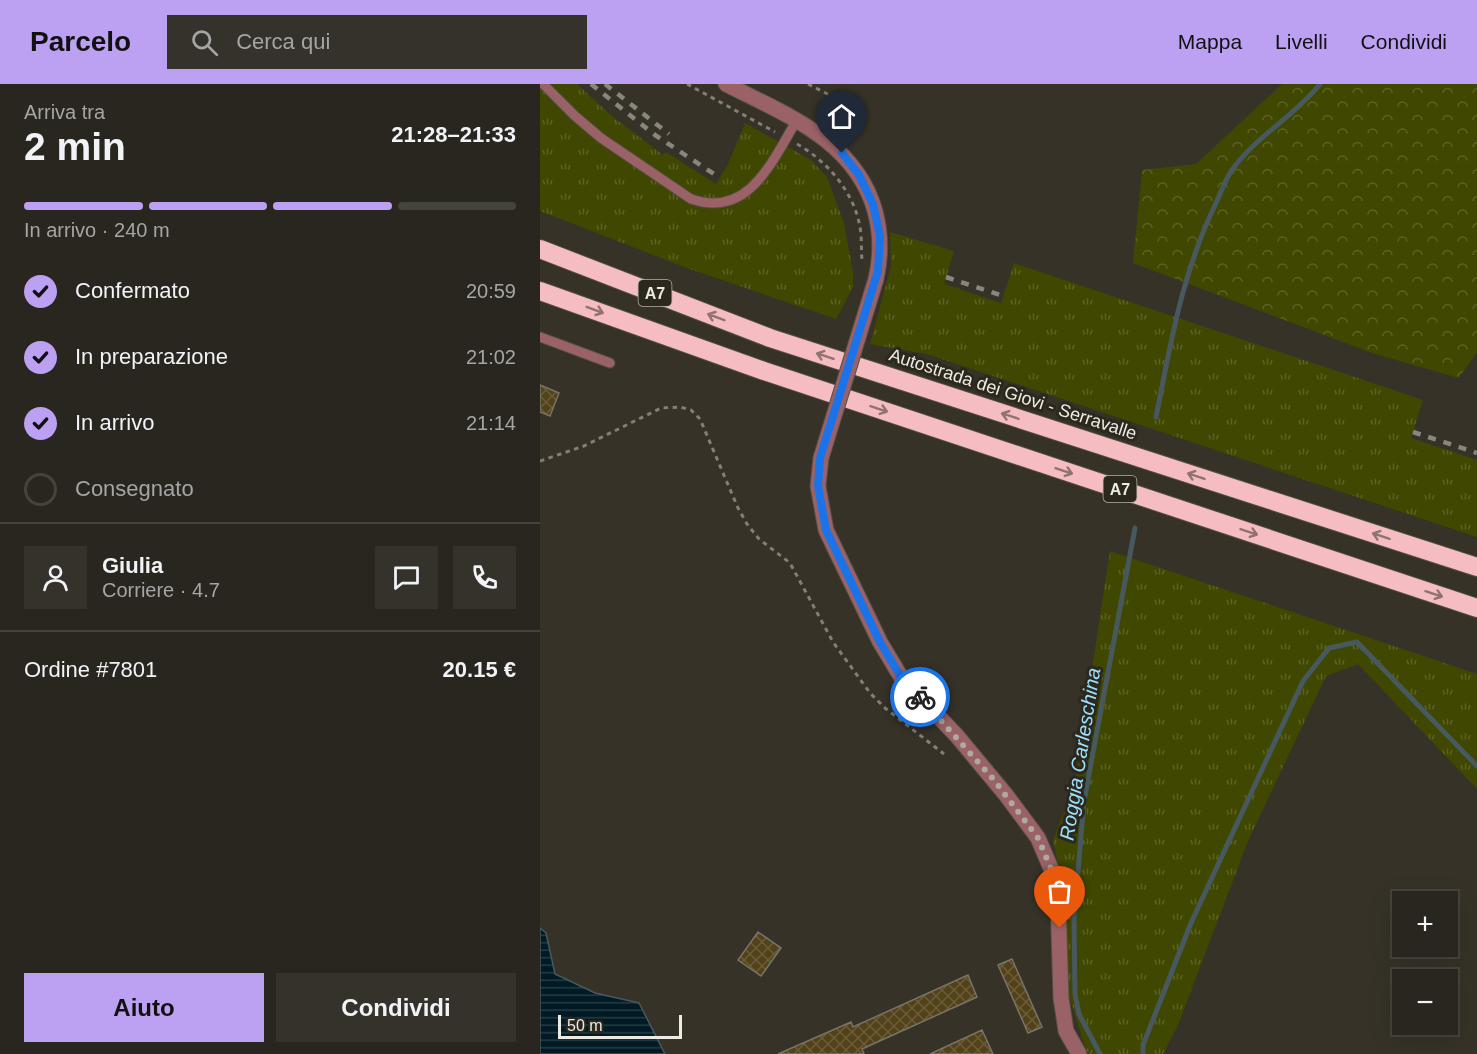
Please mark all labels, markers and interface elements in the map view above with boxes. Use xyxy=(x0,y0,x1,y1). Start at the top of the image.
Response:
search box xyxy=(167,15,587,69)
text: Parcelo xyxy=(30,26,131,57)
icon: search xyxy=(188,26,221,59)
text: Cerca qui xyxy=(236,29,330,54)
text: Mappa xyxy=(1178,30,1242,53)
text: Livelli xyxy=(1275,30,1328,53)
text: Condividi xyxy=(1361,30,1447,53)
pin xyxy=(816,91,867,153)
icon: home xyxy=(825,100,858,133)
text: Arriva tra xyxy=(24,101,105,123)
text: 21:28–21:33 xyxy=(391,122,516,147)
text: 2 min xyxy=(24,125,126,168)
text: In arrivo · 240 m xyxy=(24,219,170,241)
icon: check xyxy=(24,275,57,308)
text: Confermato xyxy=(75,278,190,303)
text: 20:59 xyxy=(466,280,516,302)
road number: A7 xyxy=(638,280,672,306)
one-way arrow xyxy=(585,306,604,317)
one-way arrow xyxy=(707,311,726,322)
icon: check xyxy=(24,341,57,374)
text: In preparazione xyxy=(75,344,228,369)
street label: Autostrada dei Giovi - Serravalle xyxy=(887,344,1139,444)
text: 21:02 xyxy=(466,346,516,368)
one-way arrow xyxy=(816,349,835,360)
one-way arrow xyxy=(869,404,888,415)
icon: check xyxy=(24,407,57,440)
text: In arrivo xyxy=(75,410,154,435)
one-way arrow xyxy=(1001,410,1020,421)
text: 21:14 xyxy=(466,412,516,434)
one-way arrow xyxy=(1054,466,1073,477)
one-way arrow xyxy=(1187,470,1206,481)
text: Consegnato xyxy=(75,476,194,501)
road number: A7 xyxy=(1104,476,1136,502)
one-way arrow xyxy=(1239,527,1258,538)
one-way arrow xyxy=(1372,530,1391,541)
button: person xyxy=(24,546,87,609)
button: chat xyxy=(375,546,438,609)
button: phone xyxy=(453,546,516,609)
text: Giulia xyxy=(102,553,163,578)
text: Corriere · 4.7 xyxy=(102,579,220,601)
one-way arrow xyxy=(1424,589,1443,600)
text: Ordine #7801 xyxy=(24,657,157,682)
text: 20.15 € xyxy=(443,657,516,682)
water label: Roggia Carleschina xyxy=(1055,666,1105,842)
courier xyxy=(890,667,950,727)
icon: bike xyxy=(904,681,937,714)
pin xyxy=(1034,866,1085,928)
icon: bag xyxy=(1043,875,1076,908)
map controls xyxy=(1392,891,1458,1035)
button: + xyxy=(1392,891,1458,957)
button: − xyxy=(1392,969,1458,1035)
button: Aiuto xyxy=(24,973,264,1042)
button: Condividi xyxy=(276,973,516,1042)
scale bar xyxy=(558,1012,682,1040)
text: 50 m xyxy=(567,1017,603,1034)

